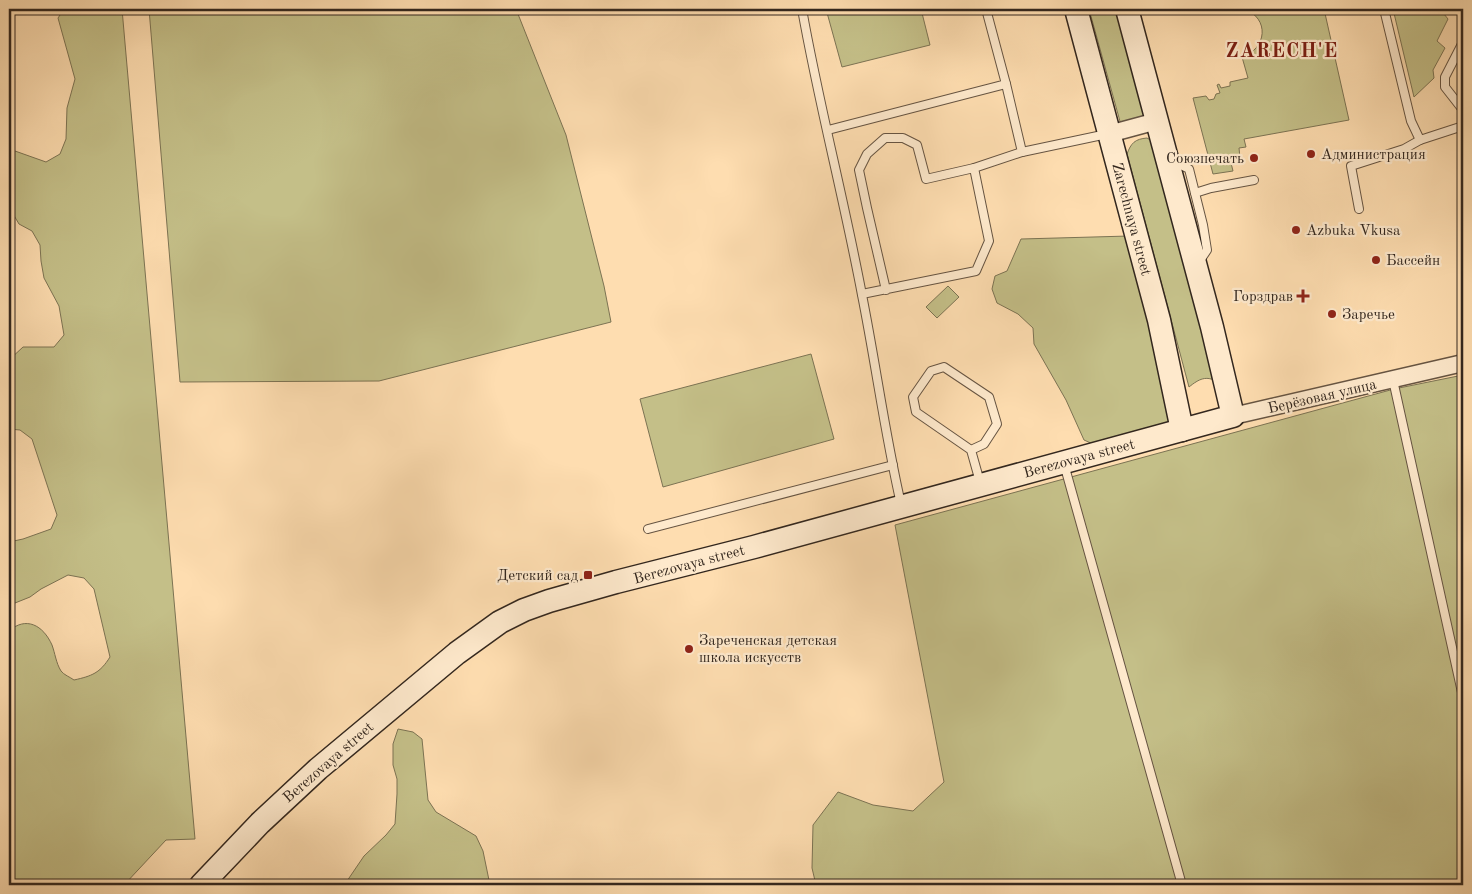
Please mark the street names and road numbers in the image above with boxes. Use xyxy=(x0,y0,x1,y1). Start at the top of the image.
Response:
street label: Zarechnaya street xyxy=(1108,161,1153,277)
street label: Берёзовая улица xyxy=(1267,378,1379,417)
street label: Berezovaya street xyxy=(1022,437,1137,481)
street label: Berezovaya street xyxy=(632,543,747,587)
street label: Berezovaya street xyxy=(281,720,377,806)

